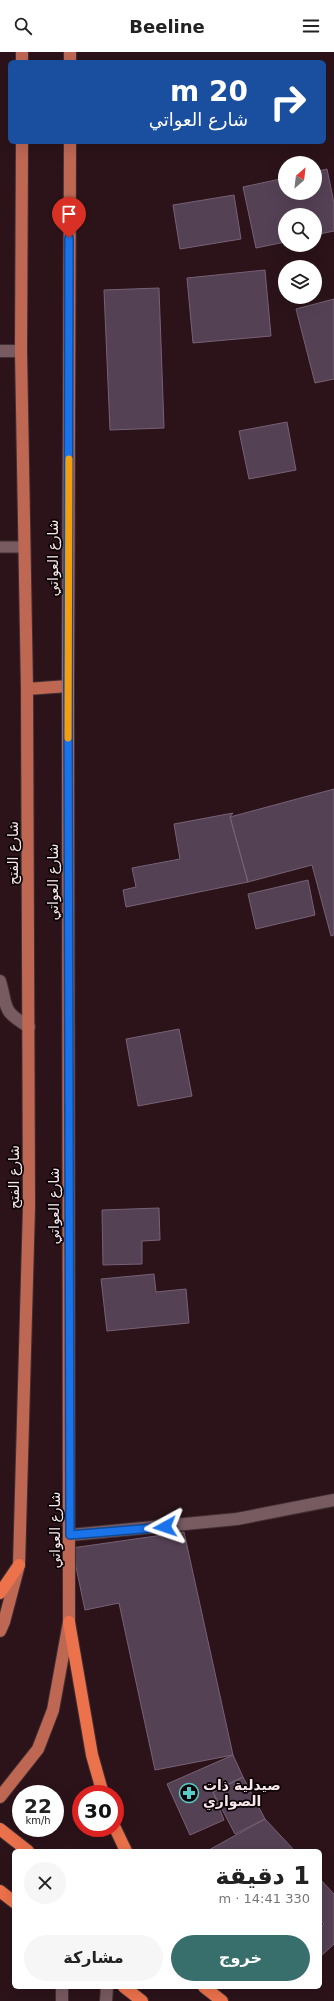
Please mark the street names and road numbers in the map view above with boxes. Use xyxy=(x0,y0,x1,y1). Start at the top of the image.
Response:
street label: شارع العواتي xyxy=(45,519,62,597)
street label: شارع الفتح xyxy=(5,821,22,885)
street label: شارع العواتي xyxy=(45,843,62,921)
street label: شارع الفتح xyxy=(6,1145,23,1209)
street label: شارع العواتي xyxy=(46,1167,63,1245)
street label: شارع العواتي xyxy=(47,1491,64,1569)

